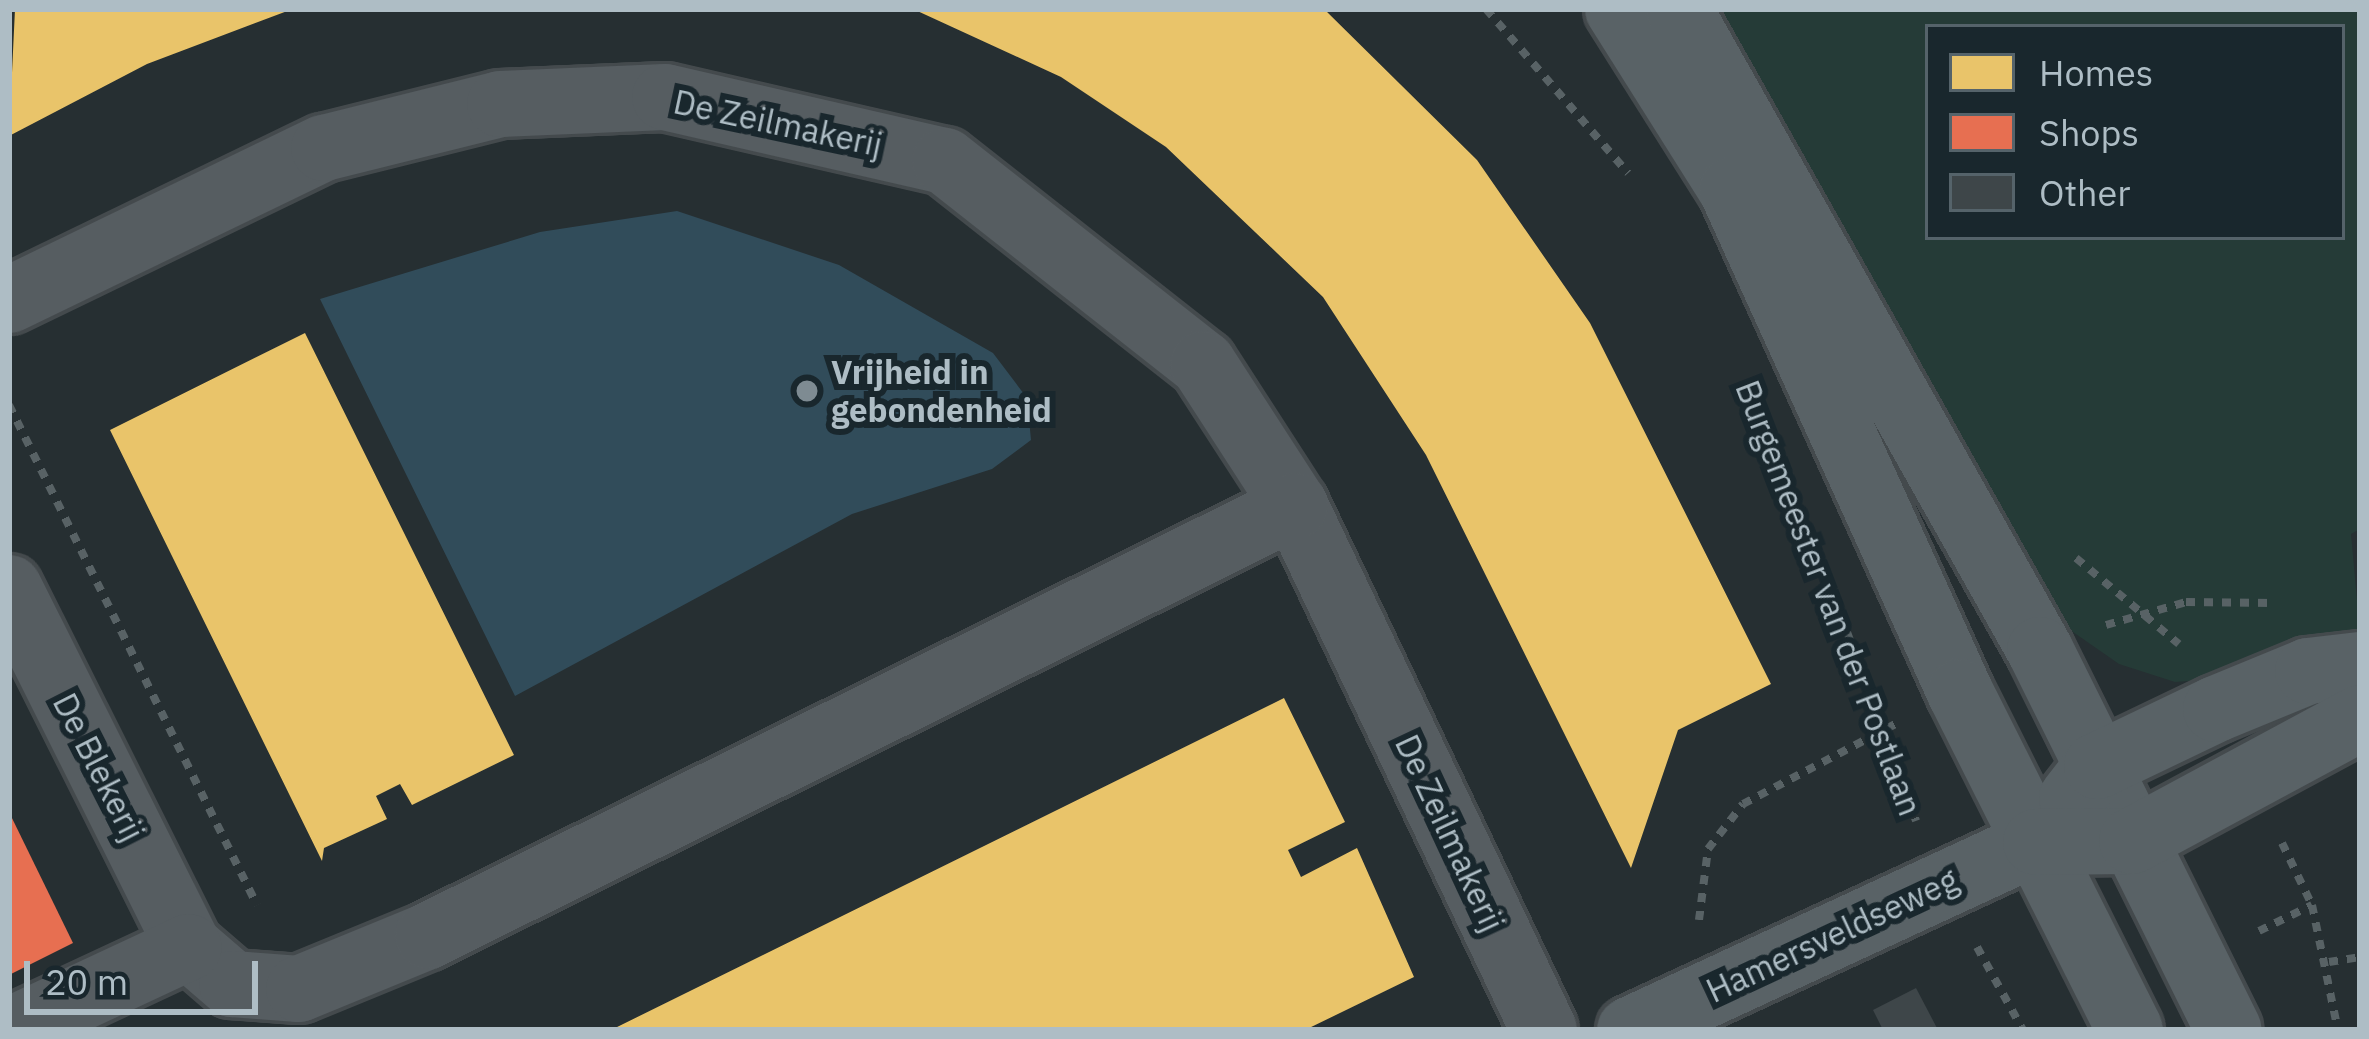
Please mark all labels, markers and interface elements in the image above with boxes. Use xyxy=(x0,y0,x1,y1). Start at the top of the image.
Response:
legend xyxy=(1925,24,2345,240)
text: Homes xyxy=(2039,49,2153,96)
street label: De Zeilmakerij xyxy=(670,82,886,164)
text: Shops xyxy=(2039,109,2139,156)
text: Other xyxy=(2039,169,2131,216)
place label: Vrijheid in gebondenheid xyxy=(831,352,1052,430)
street label: Burgemeester van der Postlaan xyxy=(1728,375,1930,821)
marker: Vrijheid in gebondenheid xyxy=(794,378,820,404)
street label: De Blekerij xyxy=(45,687,153,847)
street label: De Zeilmakerij xyxy=(1387,728,1513,938)
street label: Hamersveldseweg xyxy=(1700,859,1964,1011)
scale bar xyxy=(30,937,264,1011)
text: 20 m xyxy=(45,958,128,1005)

